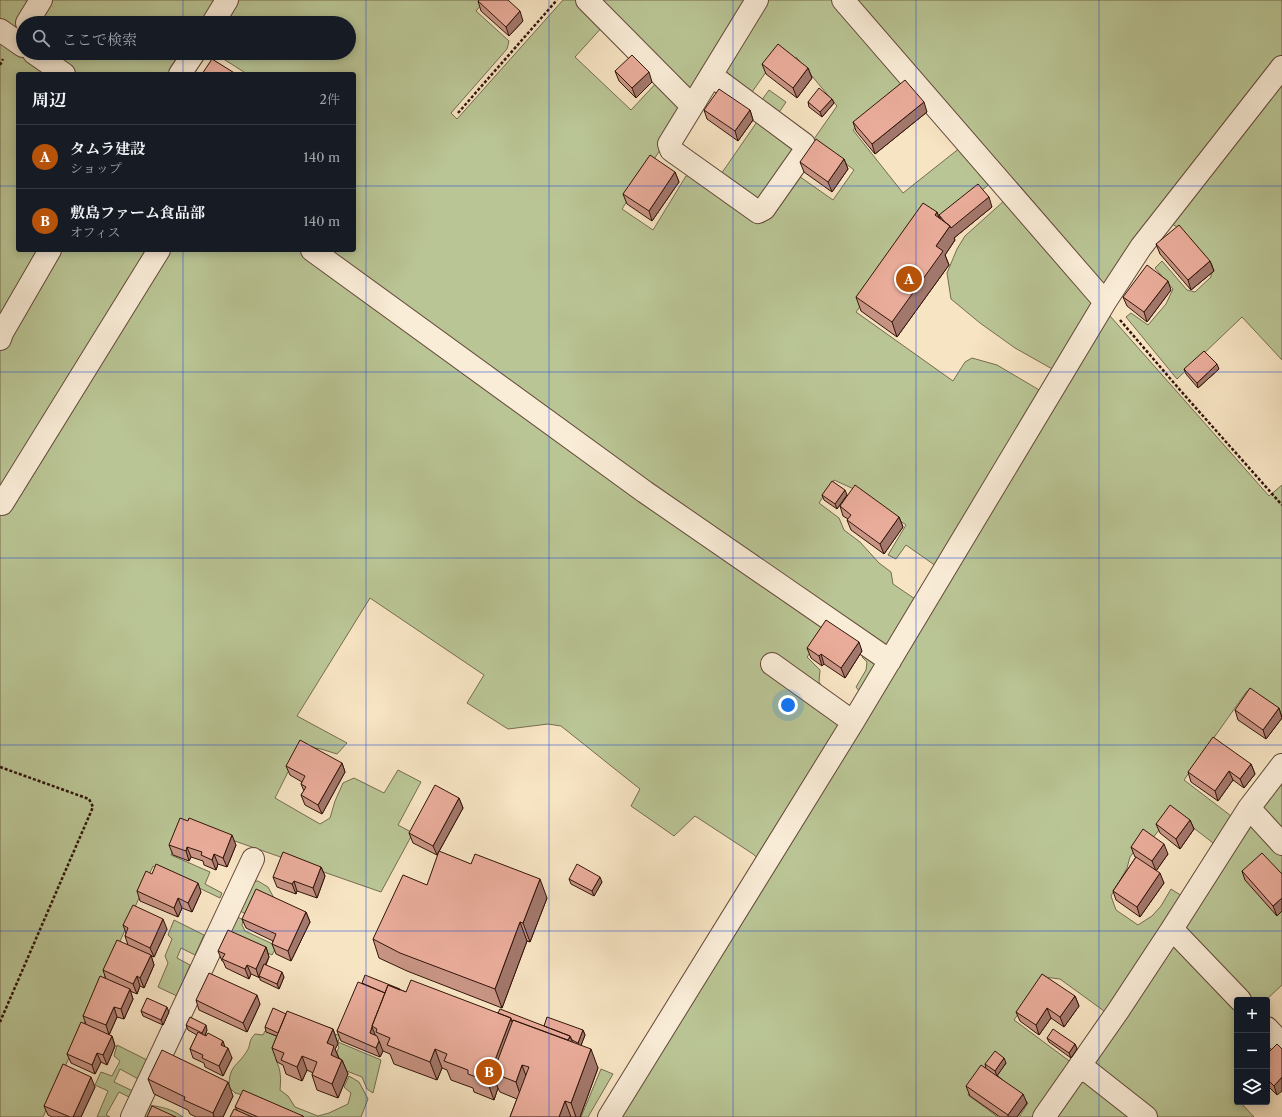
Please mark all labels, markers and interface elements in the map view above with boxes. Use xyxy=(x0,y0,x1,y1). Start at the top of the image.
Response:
search box xyxy=(16,16,356,60)
icon: search xyxy=(30,27,52,49)
text: ここで検索 xyxy=(62,30,137,49)
text: 周辺 xyxy=(32,90,66,110)
text: 2件 xyxy=(320,91,340,107)
text: タムラ建設 xyxy=(70,139,145,158)
text: A xyxy=(40,149,50,165)
text: 140 m xyxy=(303,149,340,165)
text: ショップ xyxy=(70,160,122,176)
text: 敷島ファーム食品部 xyxy=(70,203,205,222)
text: B xyxy=(40,213,50,229)
text: 140 m xyxy=(303,213,340,229)
text: オフィス xyxy=(70,224,121,240)
pin: A xyxy=(896,264,922,294)
your location xyxy=(778,695,798,715)
map controls xyxy=(1234,997,1270,1105)
button: + xyxy=(1234,997,1270,1033)
button: − xyxy=(1234,1033,1270,1069)
pin: B xyxy=(476,1057,502,1087)
button: layers xyxy=(1234,1069,1270,1105)

